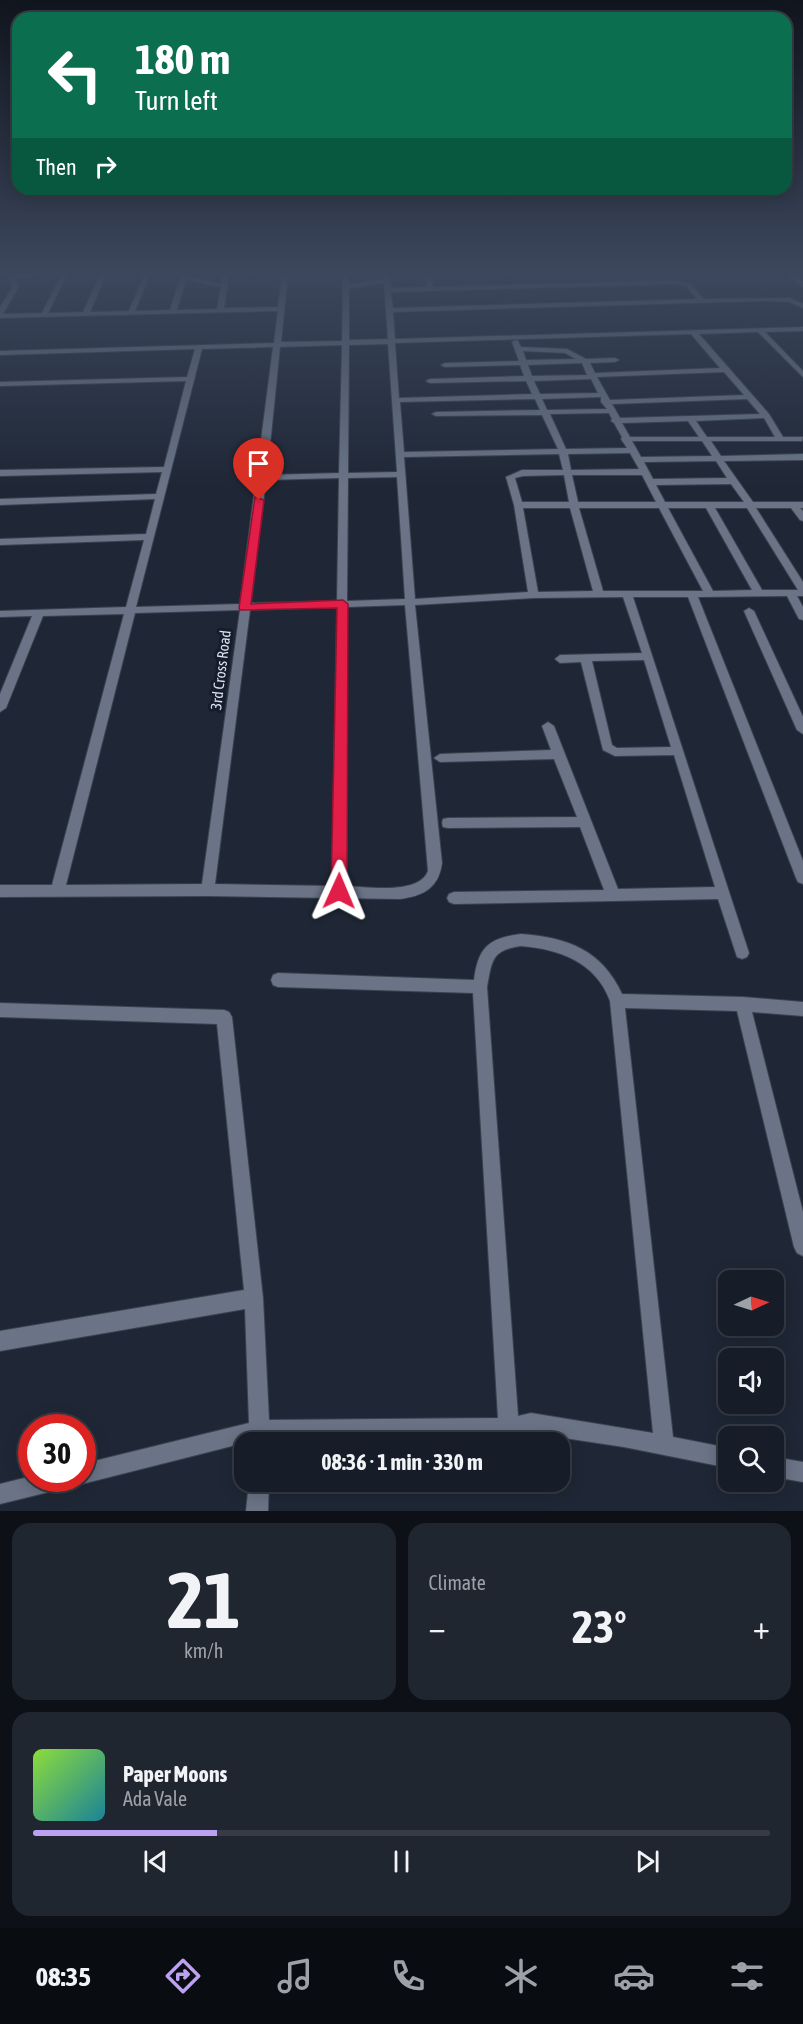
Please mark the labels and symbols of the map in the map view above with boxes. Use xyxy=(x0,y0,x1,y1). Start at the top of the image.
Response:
pin xyxy=(233,438,284,500)
street label: 3rd Cross Road xyxy=(207,629,234,711)
position arrow xyxy=(307,859,371,923)
north arrow xyxy=(718,1270,784,1336)
speed limit sign: 30 xyxy=(18,1414,96,1492)

